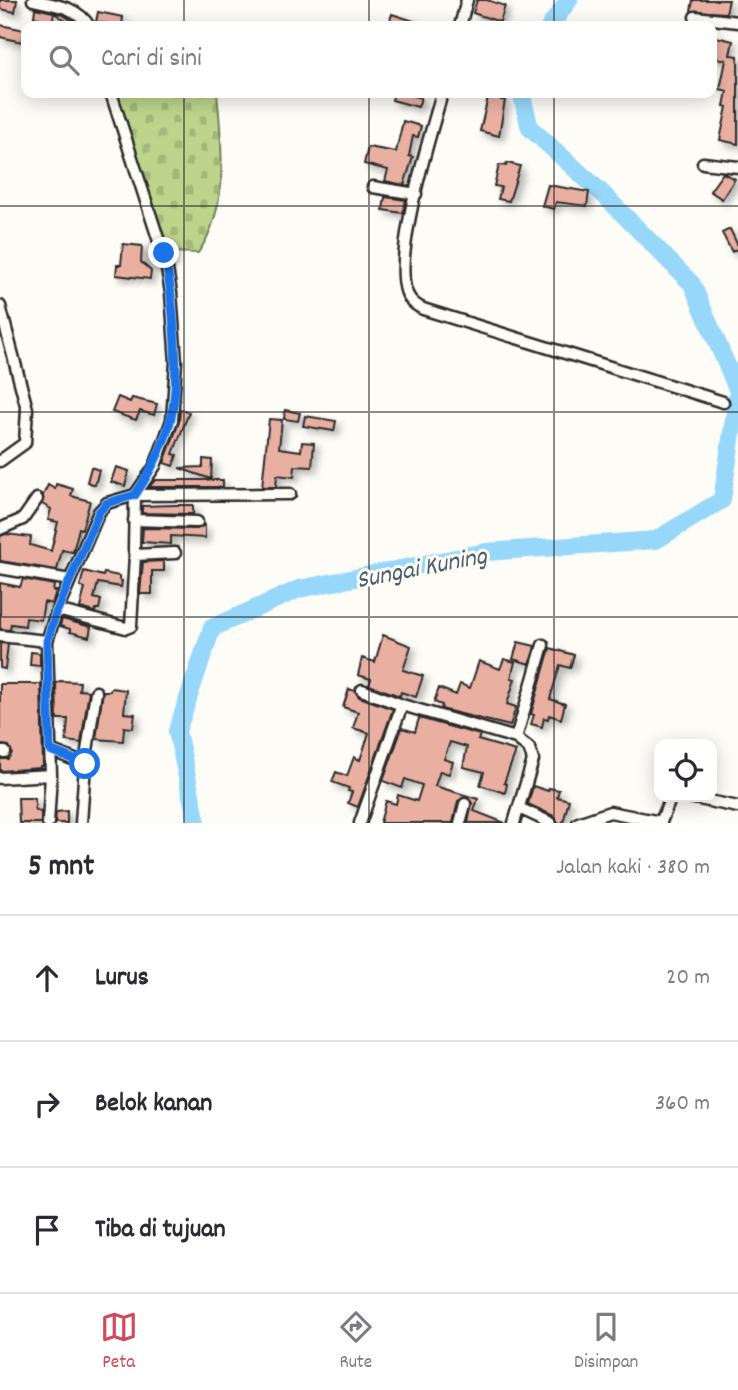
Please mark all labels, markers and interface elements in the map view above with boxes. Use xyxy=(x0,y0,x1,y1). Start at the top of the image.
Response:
search box xyxy=(21,21,717,98)
icon: search xyxy=(45,41,83,79)
text: Cari di sini xyxy=(101,41,202,78)
route end xyxy=(148,237,179,268)
water label: Sungai Kuning xyxy=(353,538,492,600)
map controls xyxy=(654,739,717,802)
button: locate xyxy=(654,739,717,802)
route start xyxy=(69,748,100,779)
text: 5 mnt xyxy=(28,847,94,890)
text: Jalan kaki · 380 m xyxy=(556,852,710,885)
icon: ahead xyxy=(28,959,66,997)
text: Lurus xyxy=(95,960,149,997)
text: 20 m xyxy=(666,962,710,995)
icon: right xyxy=(28,1085,66,1123)
text: Belok kanan xyxy=(95,1086,212,1123)
text: 360 m xyxy=(655,1088,710,1121)
icon: arrive xyxy=(28,1211,66,1249)
text: Tiba di tujuan xyxy=(95,1212,226,1249)
tab: Peta xyxy=(100,1308,138,1377)
tab: Rute xyxy=(337,1308,375,1377)
tab: Disimpan xyxy=(574,1308,638,1377)

